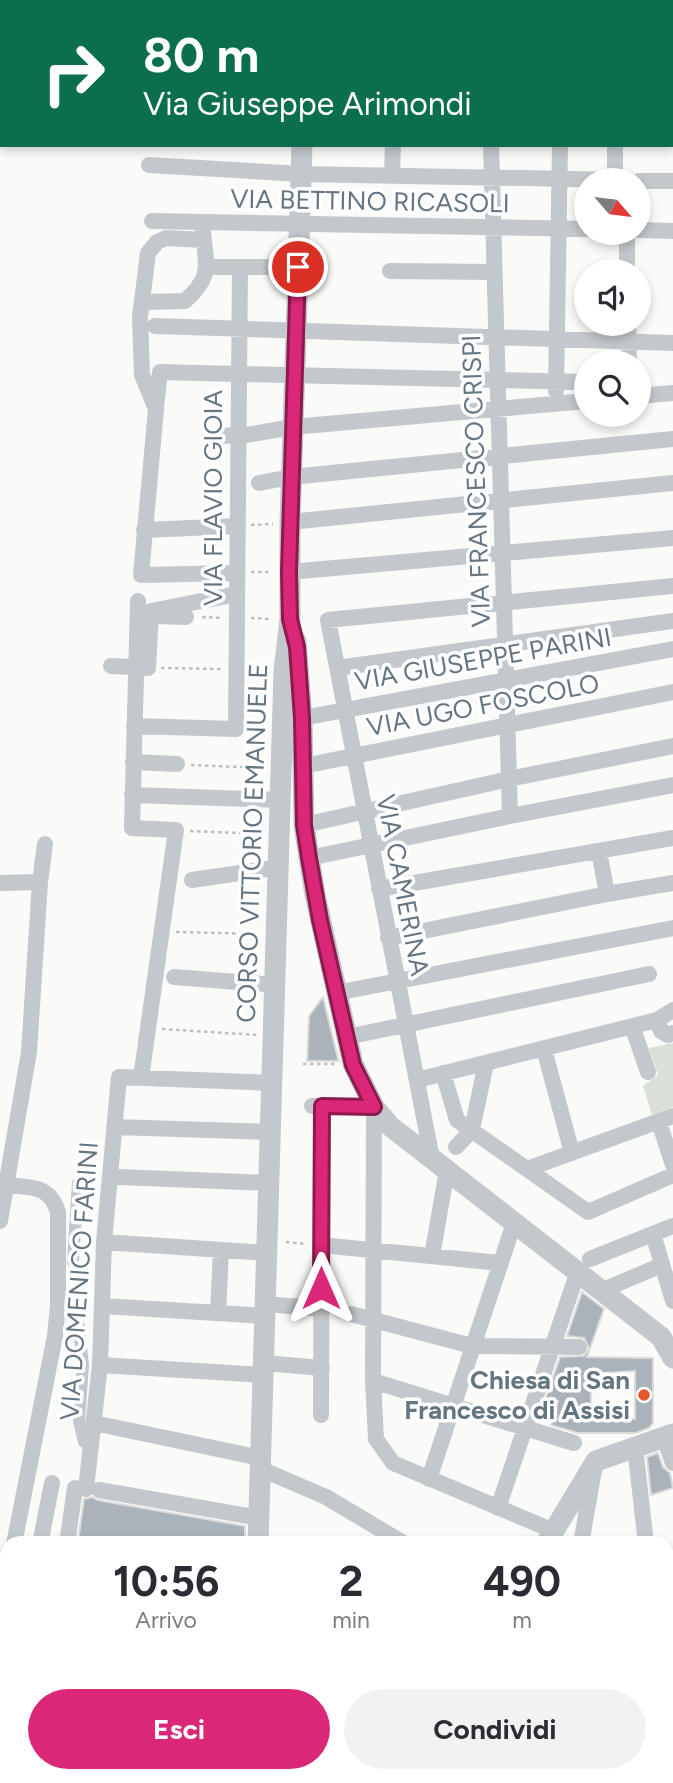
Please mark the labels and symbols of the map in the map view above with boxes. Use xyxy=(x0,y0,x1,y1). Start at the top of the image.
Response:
north arrow xyxy=(574,168,651,245)
street label: VIA BETTINO RICASOLI xyxy=(230,183,510,219)
pin xyxy=(268,237,328,297)
street label: VIA FRANCESCO CRISPI xyxy=(455,334,497,628)
street label: VIA FLAVIO GIOIA xyxy=(197,390,229,606)
street label: VIA GIUSEPPE PARINI xyxy=(352,621,614,697)
street label: CORSO VITTORIO EMANUELE xyxy=(230,663,274,1023)
street label: VIA UGO FOSCOLO xyxy=(364,667,602,743)
street label: VIA CAMERINA xyxy=(370,792,436,979)
street label: VIA DOMENICO FARINI xyxy=(53,1141,105,1421)
position arrow xyxy=(284,1251,358,1325)
place label: Chiesa di San Francesco di Assisi xyxy=(404,1364,630,1426)
marker: Chiesa di San Francesco di Assisi xyxy=(636,1387,652,1403)

